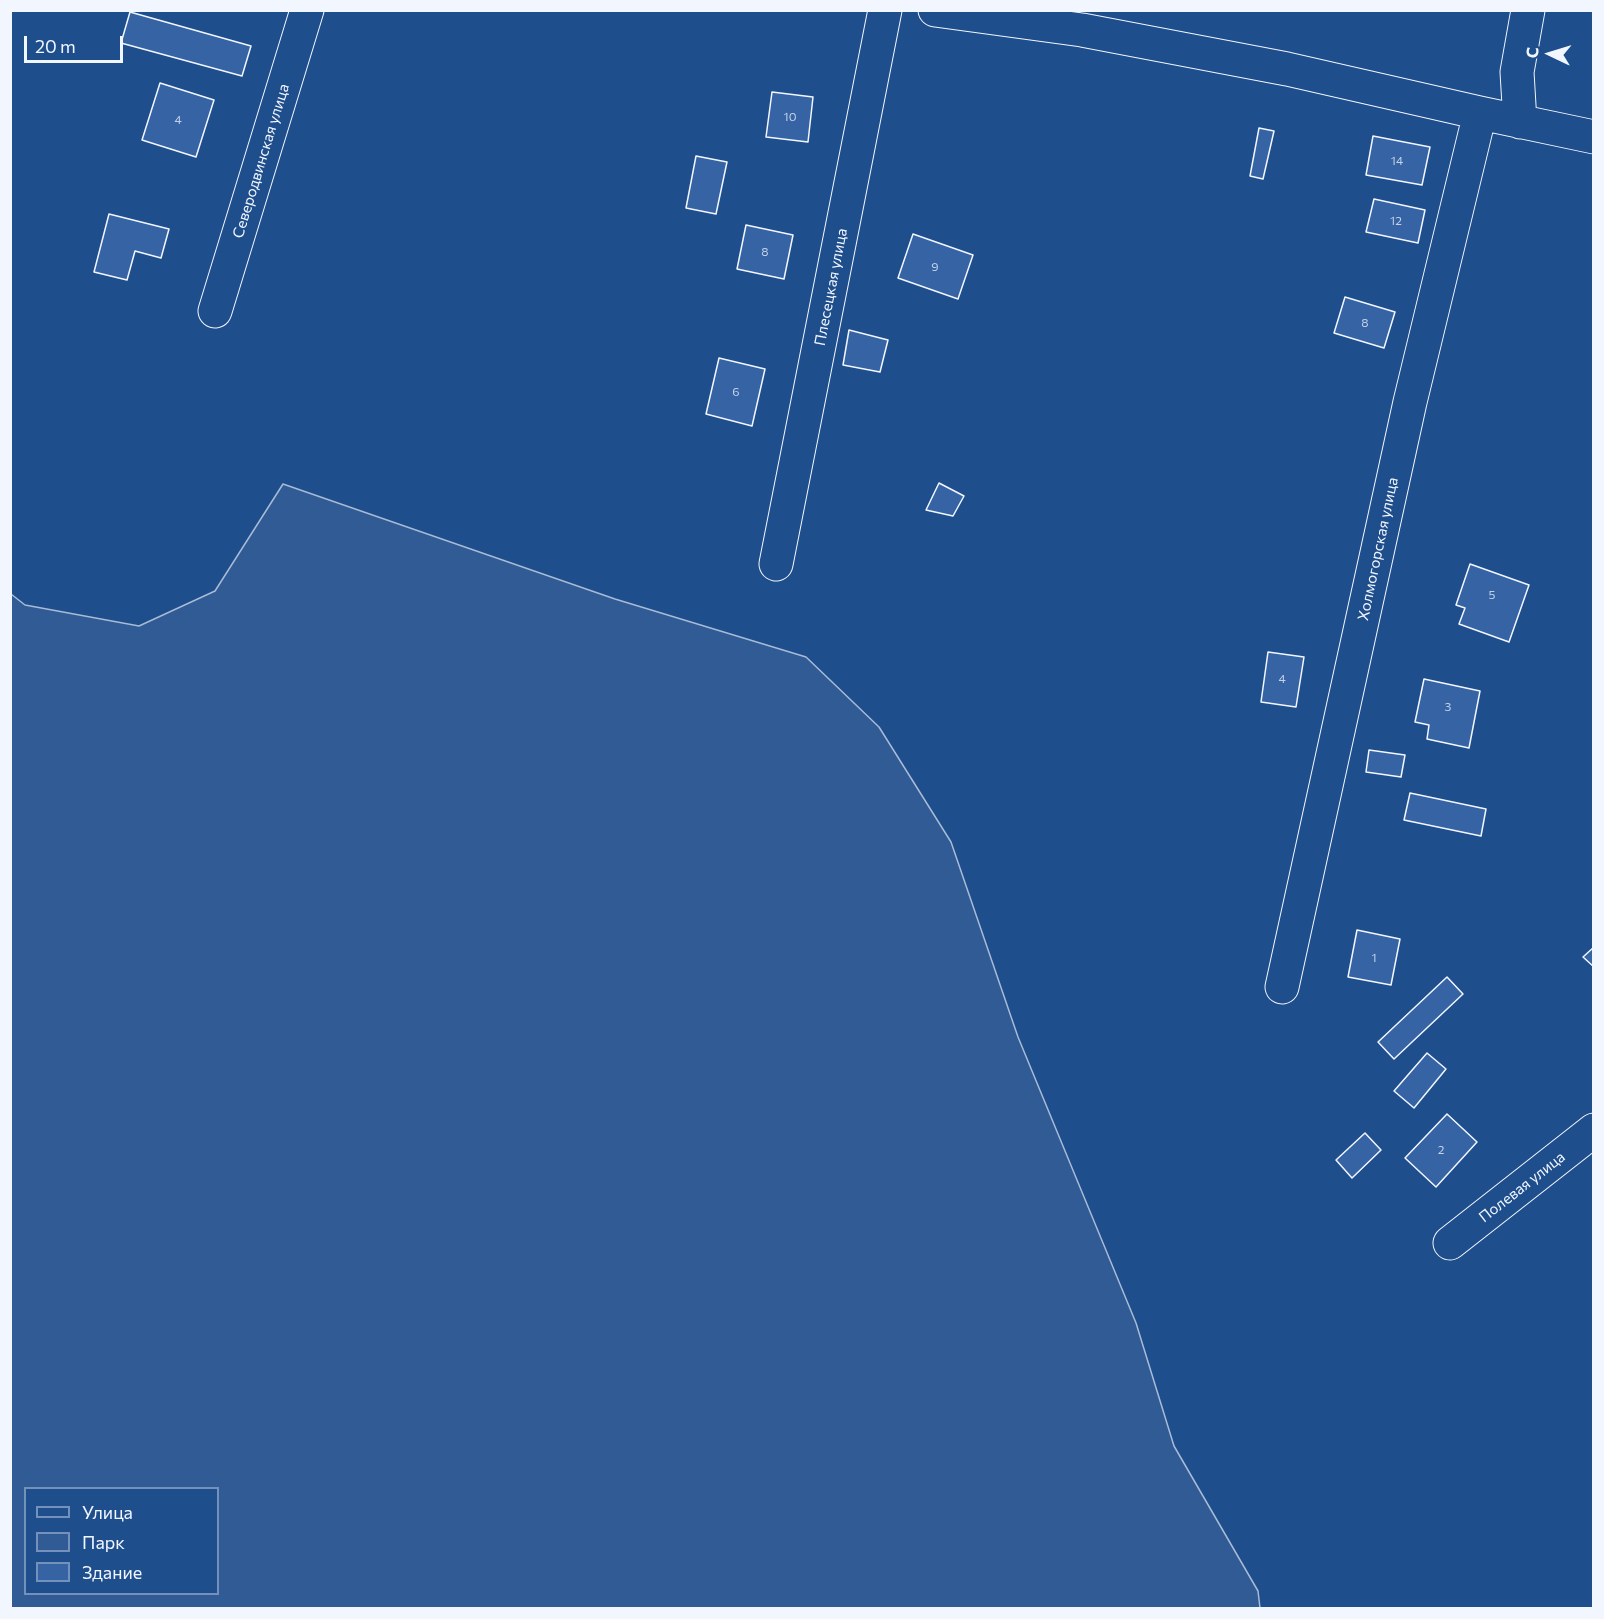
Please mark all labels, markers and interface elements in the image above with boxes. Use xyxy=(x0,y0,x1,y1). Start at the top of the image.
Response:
scale bar xyxy=(27,24,126,62)
north arrow xyxy=(1520,24,1580,84)
text: 20 m xyxy=(35,35,76,57)
text: С xyxy=(1522,47,1541,59)
street label: Северодвинская улица xyxy=(229,82,293,240)
house number: 10 xyxy=(784,110,796,124)
house number: 4 xyxy=(174,113,182,127)
house number: 14 xyxy=(1391,154,1403,168)
house number: 12 xyxy=(1390,214,1402,228)
street label: Плесецкая улица xyxy=(811,227,851,347)
house number: 8 xyxy=(761,245,769,259)
house number: 9 xyxy=(931,260,939,274)
house number: 8 xyxy=(1361,316,1369,330)
house number: 6 xyxy=(732,385,740,399)
street label: Холмогорская улица xyxy=(1354,476,1402,622)
house number: 5 xyxy=(1489,588,1495,602)
house number: 4 xyxy=(1278,672,1286,686)
house number: 3 xyxy=(1445,700,1451,714)
house number: 1 xyxy=(1371,951,1377,965)
house number: 2 xyxy=(1438,1143,1444,1157)
street label: Полевая улица xyxy=(1475,1148,1569,1226)
legend xyxy=(24,1487,219,1595)
text: Улица xyxy=(82,1501,133,1523)
text: Парк xyxy=(82,1531,125,1553)
text: Здание xyxy=(82,1561,142,1583)

